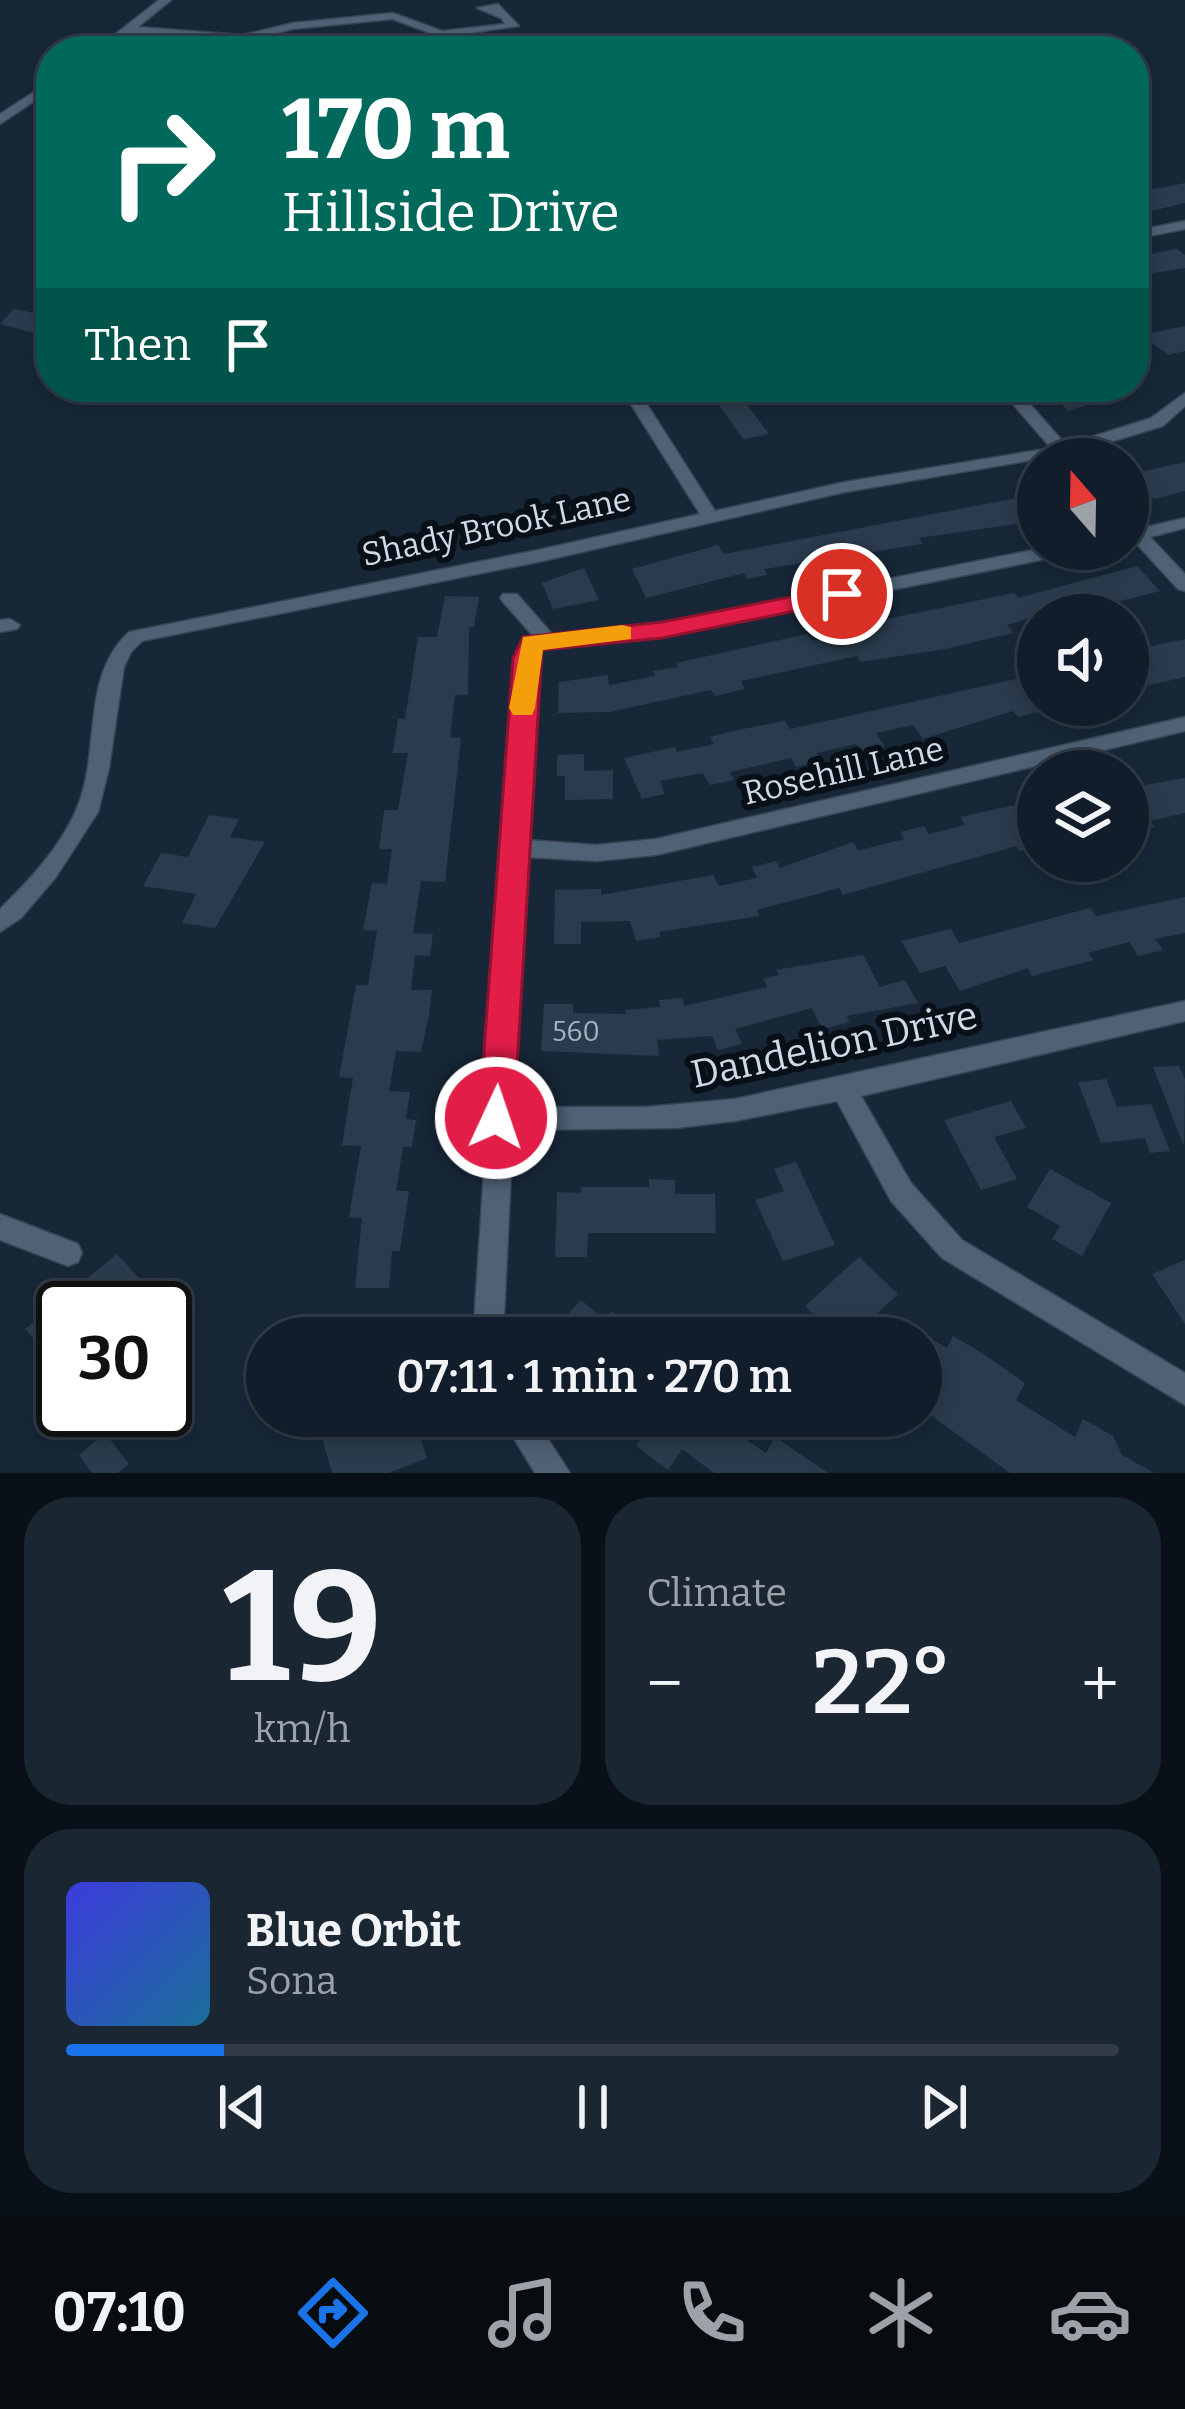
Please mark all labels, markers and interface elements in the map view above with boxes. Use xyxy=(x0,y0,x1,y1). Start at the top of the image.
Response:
text: 170 m xyxy=(282,79,510,180)
icon: right xyxy=(84,84,240,240)
text: Hillside Drive xyxy=(282,181,620,245)
icon: arrive xyxy=(215,312,281,378)
text: Then xyxy=(84,318,191,372)
north arrow xyxy=(1017,438,1149,570)
map controls xyxy=(1017,438,1149,882)
street label: Shady Brook Lane xyxy=(358,479,634,575)
pin xyxy=(791,543,893,645)
icon: arrive xyxy=(809,561,875,627)
button: sound xyxy=(1017,594,1149,726)
street label: Rosehill Lane xyxy=(739,728,947,813)
button: layers xyxy=(1017,750,1149,882)
street label: Dandelion Drive xyxy=(687,992,982,1098)
house number: 560 xyxy=(552,1016,600,1048)
position arrow xyxy=(433,1055,559,1181)
speed limit sign: 30 xyxy=(36,1281,192,1437)
text: 07:11 · 1 min · 270 m xyxy=(396,1350,792,1404)
text: 19 xyxy=(222,1534,382,1721)
text: Climate xyxy=(647,1570,787,1616)
text: 22° xyxy=(812,1629,952,1737)
text: − xyxy=(647,1644,683,1723)
text: + xyxy=(1081,1644,1119,1723)
text: km/h xyxy=(254,1706,351,1752)
text: Blue Orbit xyxy=(246,1904,461,1958)
text: Sona xyxy=(246,1958,337,2004)
icon: previous xyxy=(209,2074,275,2140)
icon: pause xyxy=(560,2074,626,2140)
icon: next xyxy=(911,2074,977,2140)
icon: directions xyxy=(291,2271,375,2355)
icon: music xyxy=(481,2271,565,2355)
icon: phone xyxy=(670,2271,754,2355)
icon: climate xyxy=(859,2271,943,2355)
icon: car xyxy=(1048,2271,1132,2355)
text: 07:10 xyxy=(53,2281,186,2345)

